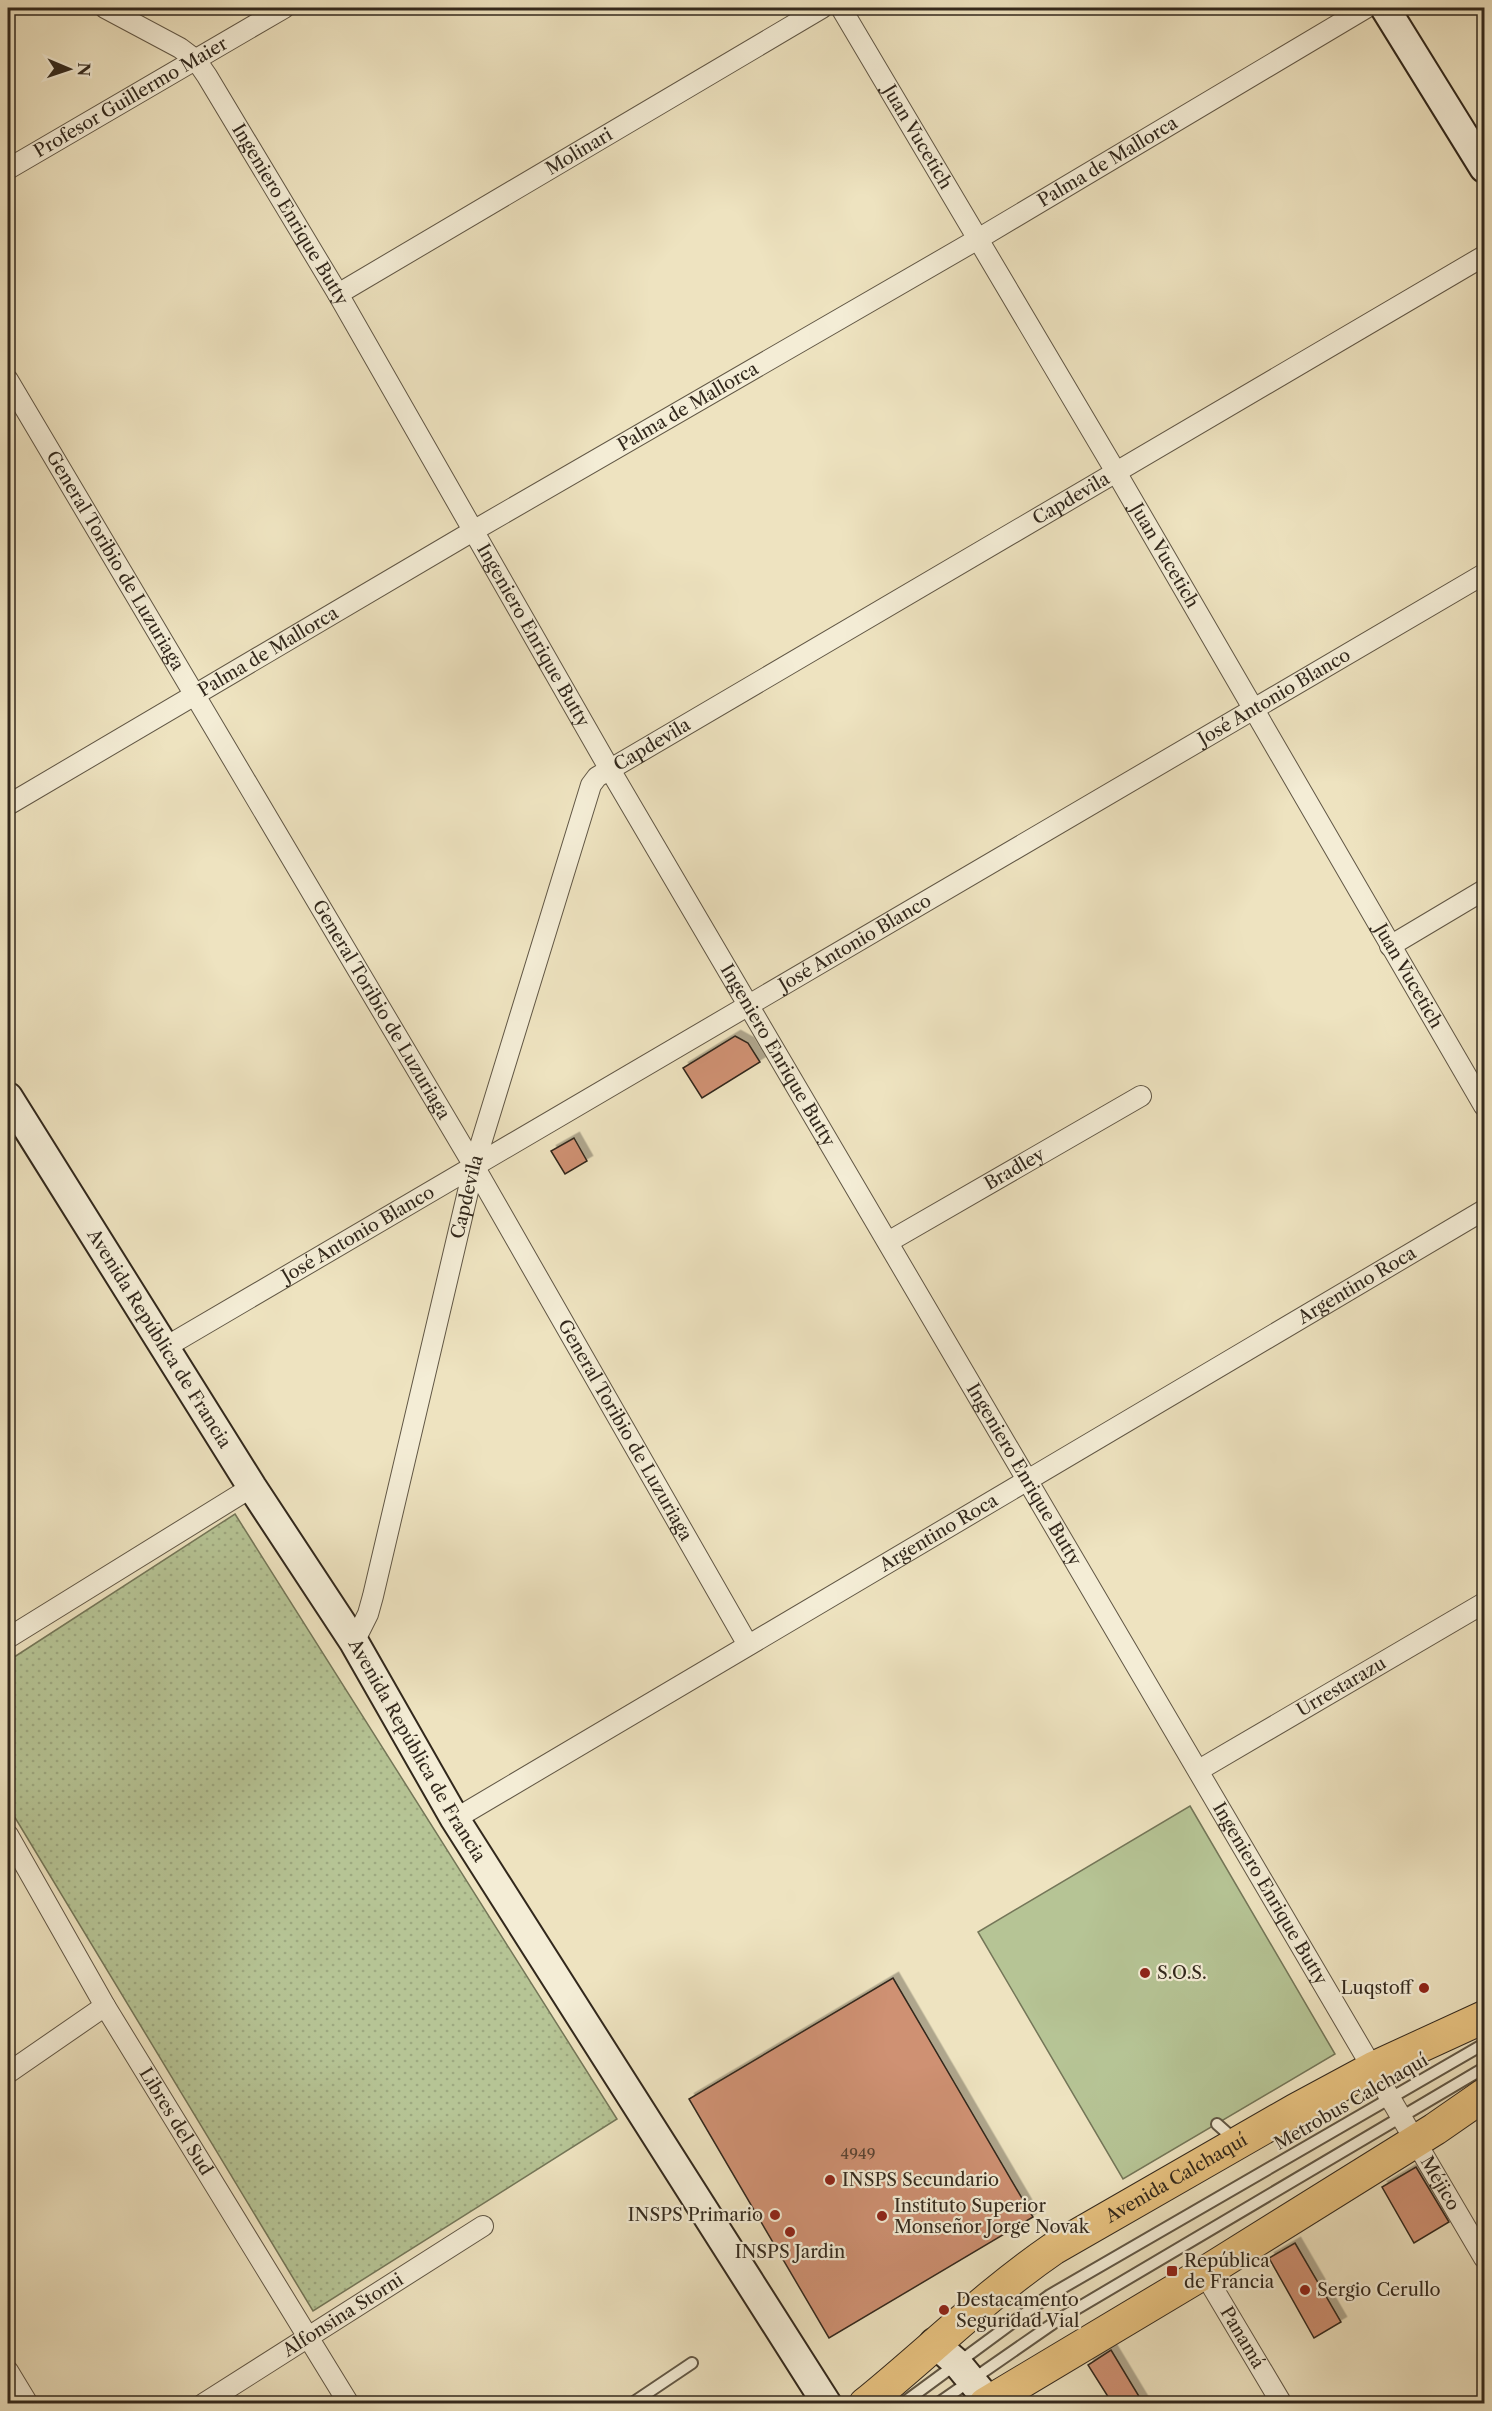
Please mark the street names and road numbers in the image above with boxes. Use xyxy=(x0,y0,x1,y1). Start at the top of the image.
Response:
street label: Profesor Guillermo Maier xyxy=(30,32,232,162)
street label: Juan Vucetich xyxy=(877,78,957,193)
street label: Palma de Mallorca xyxy=(1034,111,1182,212)
street label: Ingeniero Enrique Butty xyxy=(227,120,354,310)
street label: Molinari xyxy=(542,123,617,180)
street label: Palma de Mallorca xyxy=(614,357,763,456)
street label: General Toribio de Luzuriaga xyxy=(42,447,189,675)
street label: Capdevila xyxy=(1029,467,1114,530)
street label: Juan Vucetich xyxy=(1124,497,1203,612)
street label: Ingeniero Enrique Butty xyxy=(472,540,595,732)
street label: Palma de Mallorca xyxy=(194,602,343,701)
street label: José Antonio Blanco xyxy=(1191,644,1354,752)
street label: Capdevila xyxy=(610,713,695,776)
street label: José Antonio Blanco xyxy=(772,890,935,998)
street label: General Toribio de Luzuriaga xyxy=(308,896,455,1124)
street label: Juan Vucetich xyxy=(1368,917,1447,1032)
street label: Ingeniero Enrique Butty xyxy=(716,960,840,1151)
street label: Bradley xyxy=(981,1143,1049,1195)
street label: Capdevila xyxy=(446,1152,488,1241)
street label: José Antonio Blanco xyxy=(275,1181,438,1289)
street label: Avenida República de Francia xyxy=(82,1224,236,1453)
street label: Argentino Roca xyxy=(1293,1241,1420,1329)
street label: General Toribio de Luzuriaga xyxy=(553,1316,697,1545)
street label: Ingeniero Enrique Butty xyxy=(962,1379,1086,1570)
street label: Argentino Roca xyxy=(875,1489,1002,1577)
street label: Avenida República de Francia xyxy=(343,1634,491,1866)
street label: Urrestarazu xyxy=(1293,1652,1390,1721)
street label: Ingeniero Enrique Butty xyxy=(1208,1798,1333,1990)
street label: Metrobus Calchaquí xyxy=(1270,2049,1432,2155)
street label: Libres del Sud xyxy=(134,2064,217,2179)
street label: Avenida Calchaquí xyxy=(1101,2129,1252,2228)
street label: Méjico xyxy=(1416,2152,1465,2214)
street label: Alfonsina Storni xyxy=(278,2268,408,2362)
street label: Panamá xyxy=(1215,2303,1270,2373)

